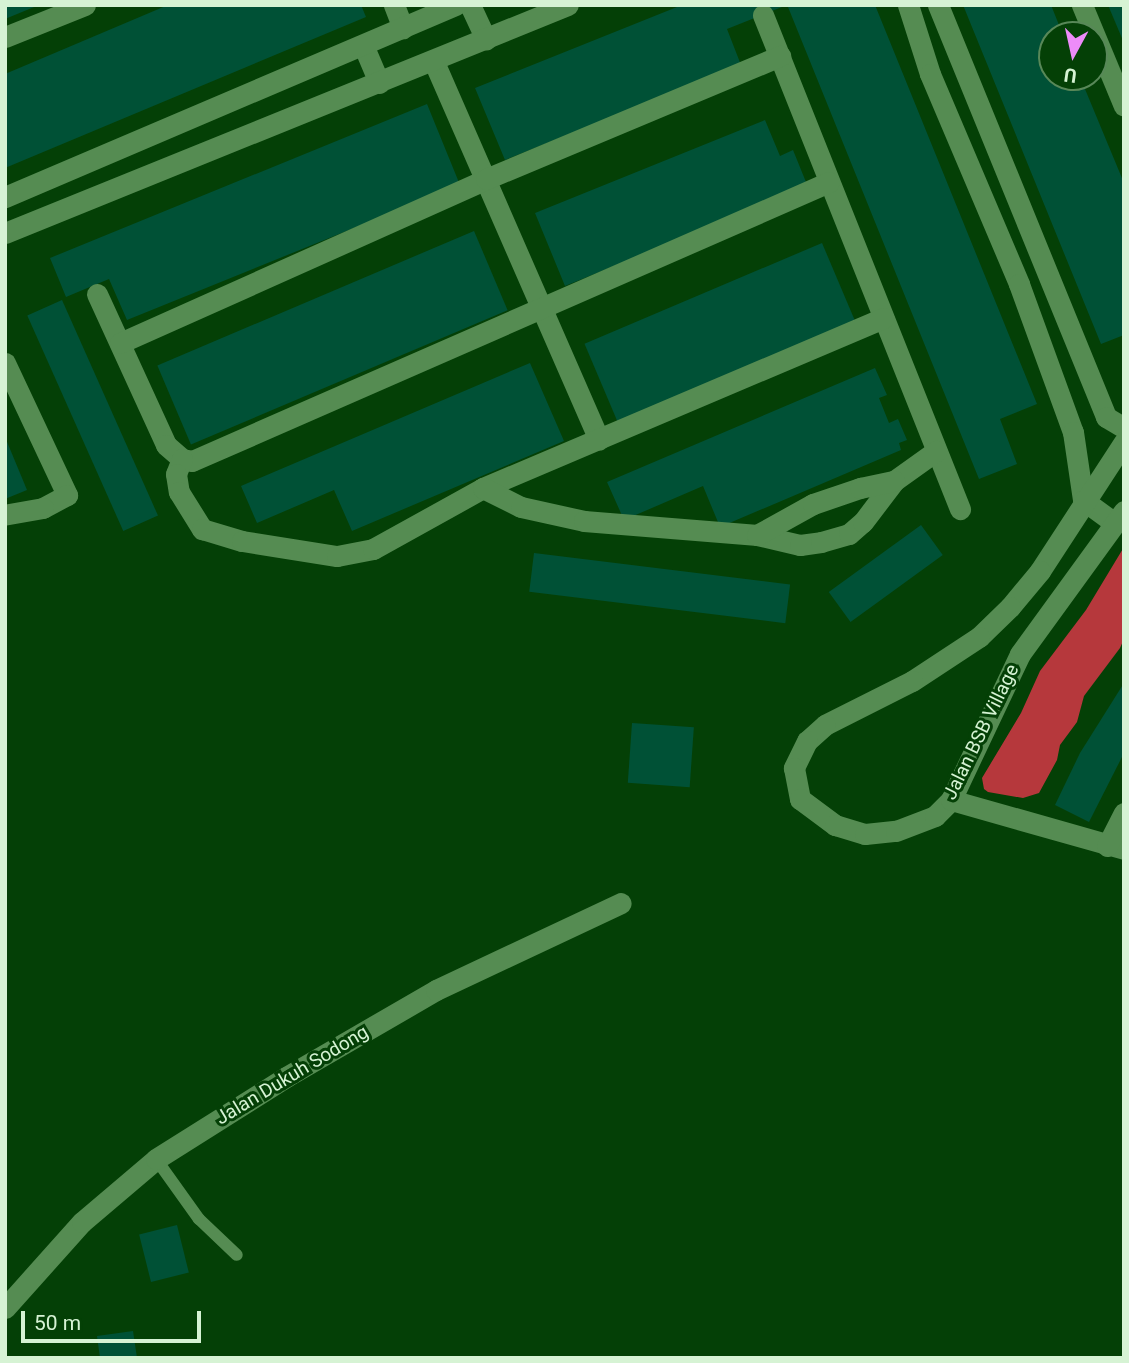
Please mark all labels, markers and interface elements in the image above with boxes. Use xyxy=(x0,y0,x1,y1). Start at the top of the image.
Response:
north arrow xyxy=(1038,21,1108,91)
text: U xyxy=(1062,63,1078,88)
street label: Jalan BSB Village xyxy=(938,661,1024,803)
street label: Jalan Dukuh Sodong xyxy=(212,1020,372,1130)
scale bar xyxy=(24,1296,205,1340)
text: 50 m xyxy=(34,1311,81,1335)

